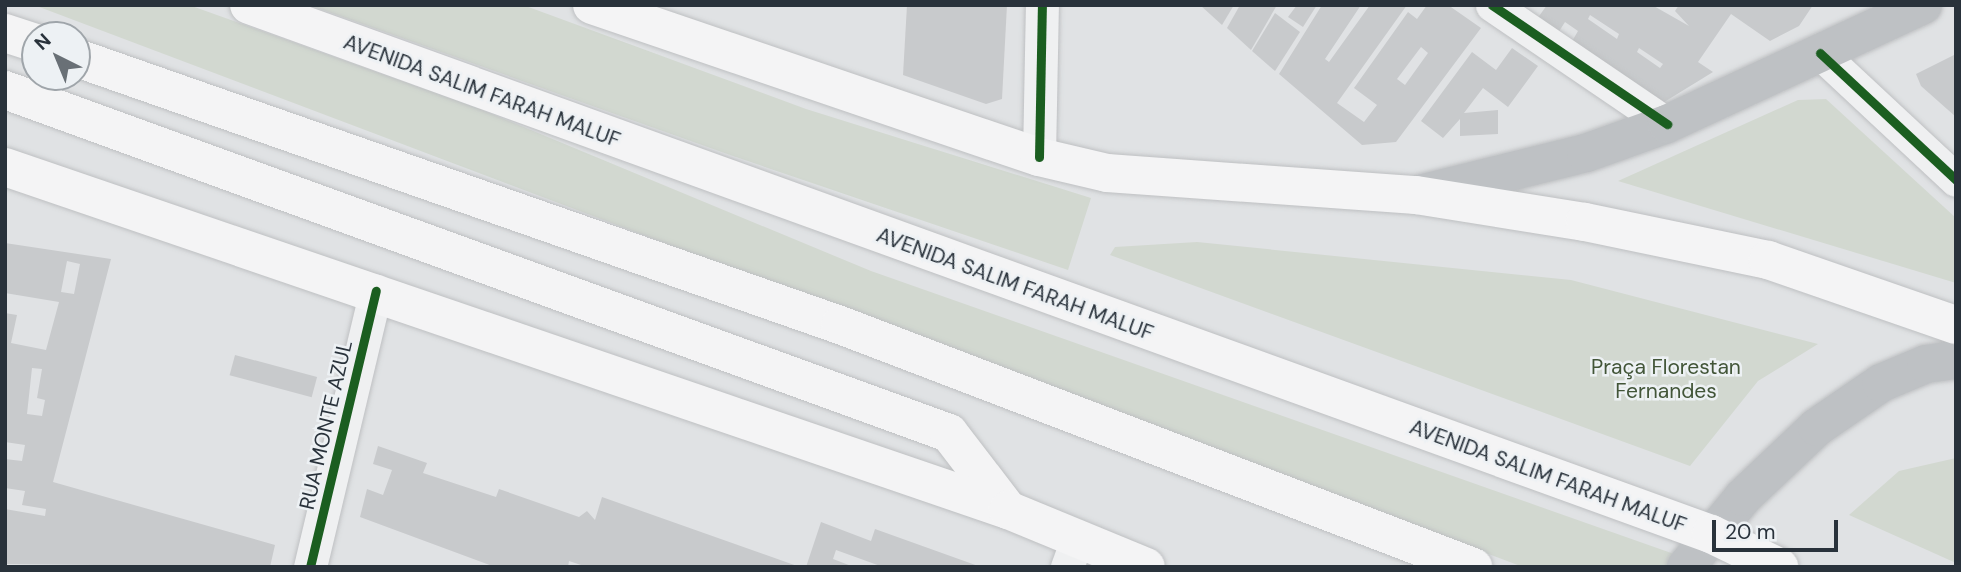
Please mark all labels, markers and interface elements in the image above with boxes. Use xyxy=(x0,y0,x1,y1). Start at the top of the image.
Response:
north arrow xyxy=(21,21,91,91)
text: N xyxy=(29,28,56,56)
street label: AVENIDA SALIM FARAH MALUF xyxy=(340,29,624,153)
street label: AVENIDA SALIM FARAH MALUF xyxy=(873,222,1157,346)
street label: RUA MONTE AZUL xyxy=(294,338,358,512)
park label: Praça Florestan Fernandes xyxy=(1591,354,1741,404)
street label: AVENIDA SALIM FARAH MALUF xyxy=(1406,414,1690,538)
scale bar xyxy=(1716,505,1842,550)
text: 20 m xyxy=(1725,518,1776,546)

